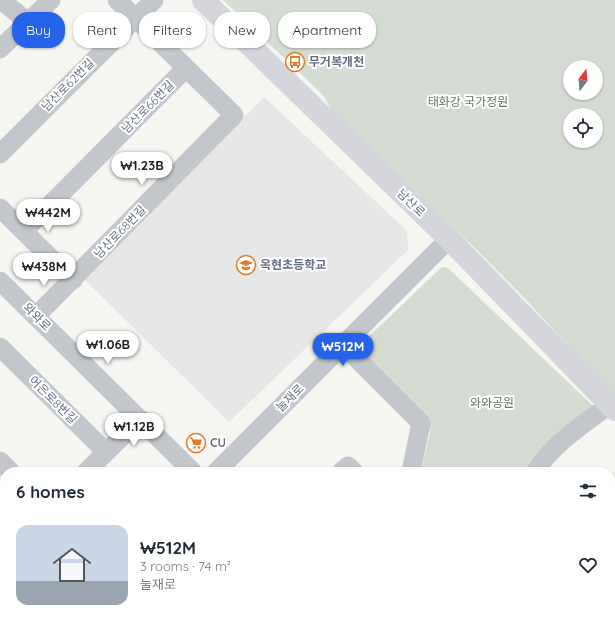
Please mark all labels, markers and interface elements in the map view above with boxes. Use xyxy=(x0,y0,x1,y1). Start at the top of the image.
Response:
chip: Buy xyxy=(12,12,65,48)
chip: Rent xyxy=(73,12,131,48)
chip: Filters xyxy=(139,12,206,48)
chip: New xyxy=(214,12,270,48)
chip: Apartment xyxy=(278,12,376,48)
bus stop icon: 무거복개천 xyxy=(284,51,306,73)
place label: 무거복개천 xyxy=(309,54,364,69)
street label: 남산로62번길 xyxy=(38,55,97,114)
north arrow xyxy=(563,60,603,100)
map controls xyxy=(563,60,603,148)
street label: 남산로66번길 xyxy=(118,77,177,136)
park label: 태화강 국가정원 xyxy=(428,94,508,109)
button: locate xyxy=(563,108,603,148)
pin: ₩1.23B xyxy=(109,152,175,186)
text: ₩1.23B xyxy=(120,157,164,173)
street label: 남산로 xyxy=(394,186,428,220)
pin: ₩442M xyxy=(20,199,76,233)
street label: 남산로68번길 xyxy=(91,202,149,261)
text: ₩442M xyxy=(25,204,71,220)
pin: ₩438M xyxy=(16,253,72,287)
school or university icon: 옥현초등학교 xyxy=(235,254,257,276)
place label: 옥현초등학교 xyxy=(260,257,326,272)
text: ₩438M xyxy=(22,258,66,274)
street label: 와와로 xyxy=(20,300,54,334)
pin: ₩1.06B xyxy=(75,331,141,365)
pin: ₩512M xyxy=(315,333,371,367)
text: ₩1.06B xyxy=(86,336,130,352)
text: ₩512M xyxy=(322,338,364,354)
street label: 어은로8번길 xyxy=(26,373,80,427)
street label: 눌재로 xyxy=(273,381,307,415)
park label: 와와공원 xyxy=(470,395,514,410)
pin: ₩1.12B xyxy=(101,413,167,447)
text: ₩1.12B xyxy=(114,418,154,434)
supermarket icon: CU xyxy=(185,432,207,454)
place label: CU xyxy=(210,435,226,450)
icon: filters xyxy=(577,480,599,502)
text: 6 homes xyxy=(16,481,85,502)
text: ₩512M xyxy=(140,537,196,558)
icon: home xyxy=(48,541,96,589)
icon: heart xyxy=(577,554,599,576)
text: 3 rooms · 74 m² xyxy=(140,558,231,574)
text: 눌재로 xyxy=(140,576,176,592)

